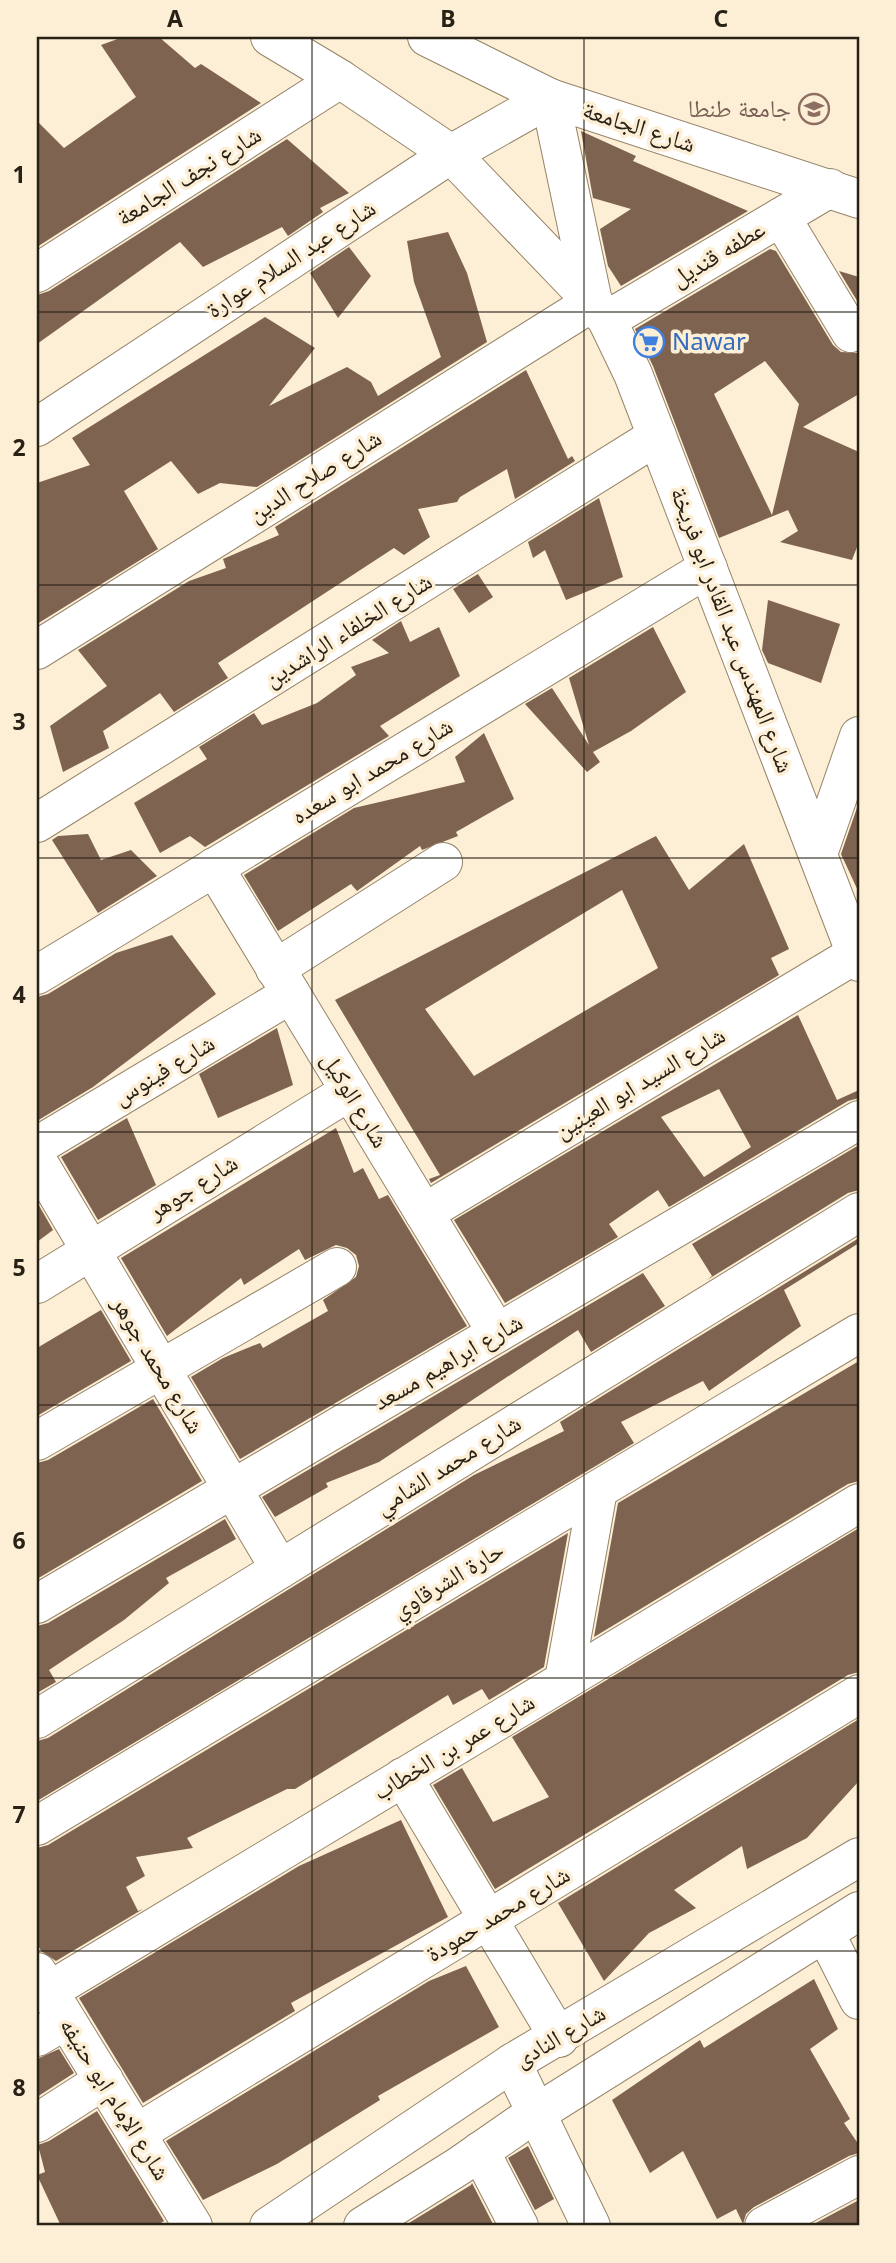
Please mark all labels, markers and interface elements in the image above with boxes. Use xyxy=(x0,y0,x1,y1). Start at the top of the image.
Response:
text: A xyxy=(167,2,183,34)
text: B xyxy=(440,2,456,34)
text: C xyxy=(714,2,729,34)
place label: جامعة طنطا xyxy=(688,91,791,124)
street label: شارع الجامعة xyxy=(579,92,700,159)
school or university icon: جامعة طنطا xyxy=(797,92,831,126)
street label: شارع نجف الجامعة xyxy=(110,117,267,232)
text: 1 xyxy=(12,158,26,190)
street label: شارع عبد السلام عوارة xyxy=(199,191,382,326)
street label: عطفه قنديل xyxy=(664,212,771,294)
place label: Nawar xyxy=(672,324,746,357)
supermarket icon: Nawar xyxy=(632,325,666,359)
street label: شارع صلاح الدين xyxy=(241,421,387,529)
text: 2 xyxy=(12,431,26,463)
street label: شارع المهندس عبد القادر ابو فريخة xyxy=(664,482,803,777)
street label: شارع الخلفاء الراشدين xyxy=(257,564,437,694)
text: 3 xyxy=(12,705,26,737)
street label: شارع محمد ابو سعده xyxy=(284,708,458,831)
text: 4 xyxy=(12,978,26,1010)
street label: شارع السيد ابو العينين xyxy=(548,1018,731,1146)
street label: شارع فينوس xyxy=(106,1025,220,1112)
street label: شارع الوكيل xyxy=(315,1045,398,1153)
street label: شارع جوهر xyxy=(140,1145,243,1227)
text: 5 xyxy=(12,1251,26,1283)
street label: شارع محمد جوهر xyxy=(105,1289,213,1439)
street label: شارع ابراهيم مسعد xyxy=(366,1305,529,1418)
street label: شارع محمد الشامي xyxy=(368,1406,529,1525)
text: 6 xyxy=(12,1524,26,1556)
street label: حارة الشرقاوي xyxy=(385,1532,512,1629)
street label: شارع عمر بن الخطاب xyxy=(366,1684,540,1807)
text: 7 xyxy=(12,1798,26,1830)
street label: شارع محمد حمودة xyxy=(419,1857,575,1969)
street label: شارع النادى xyxy=(507,1995,611,2074)
street label: شارع الإمام ابو حنيفه xyxy=(52,2011,180,2186)
text: 8 xyxy=(12,2071,26,2103)

